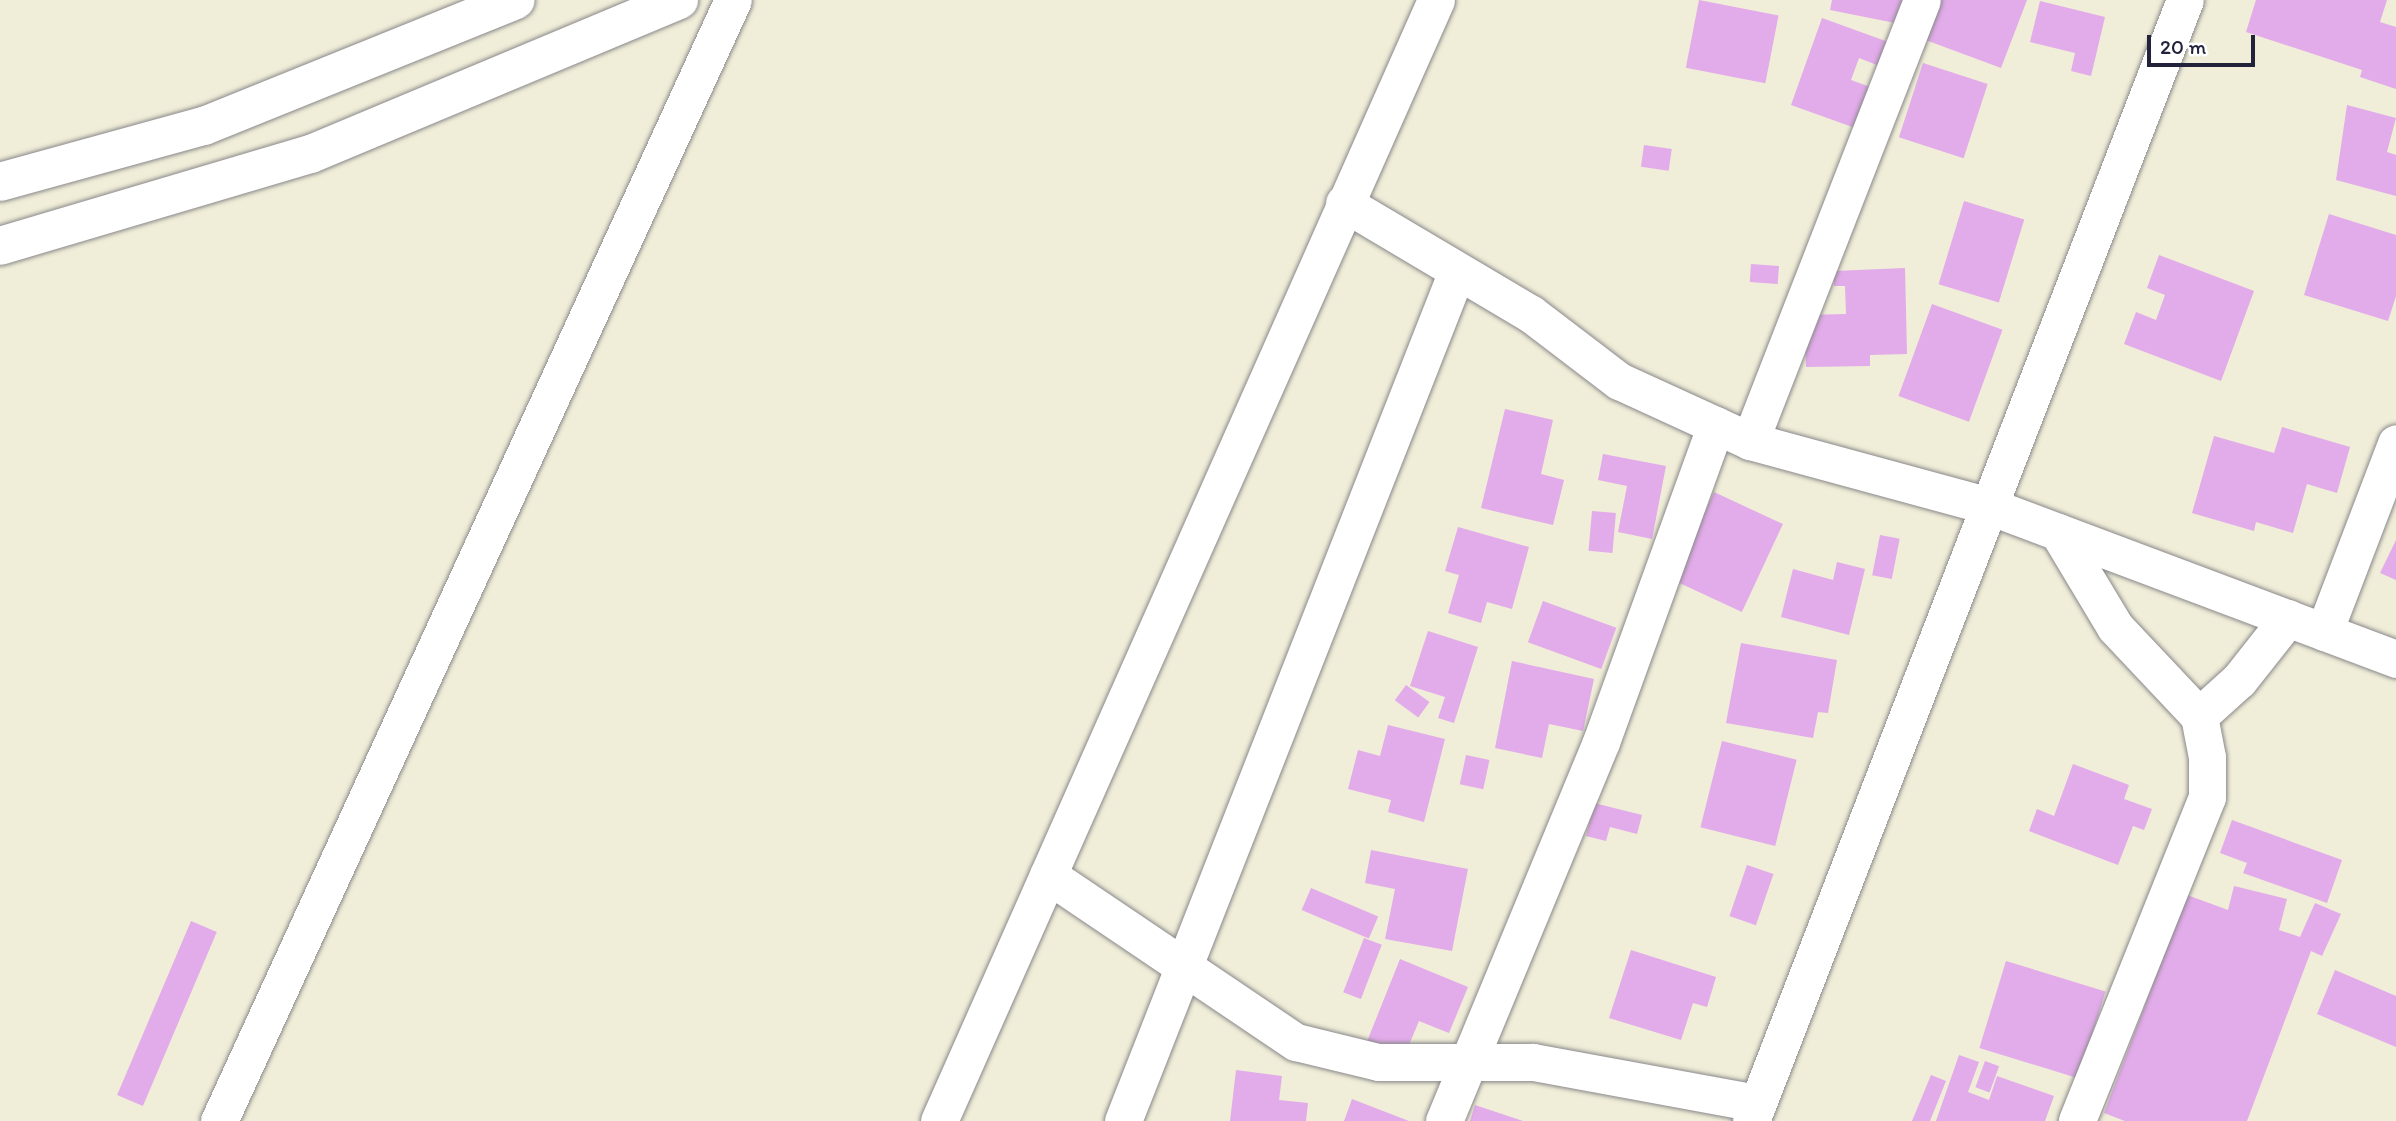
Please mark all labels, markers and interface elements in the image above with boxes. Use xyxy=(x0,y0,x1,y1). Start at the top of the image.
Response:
scale bar xyxy=(2151,21,2260,65)
text: 20 m xyxy=(2160,34,2206,59)

